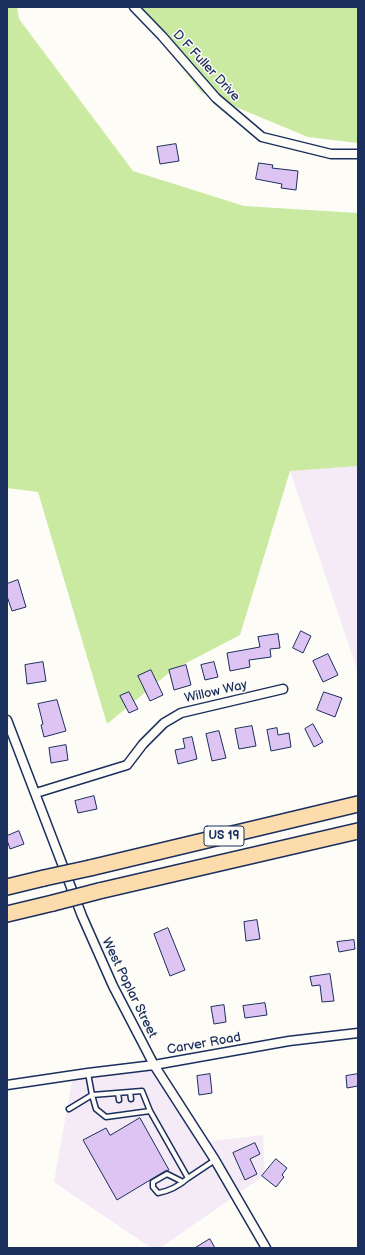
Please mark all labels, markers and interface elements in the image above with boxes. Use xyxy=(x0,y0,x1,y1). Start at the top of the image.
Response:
street label: D F Fuller Drive xyxy=(169,27,243,105)
street label: Willow Way xyxy=(183,677,249,707)
road number: US 19 xyxy=(204,826,244,846)
street label: West Poplar Street xyxy=(98,935,160,1041)
street label: Carver Road xyxy=(166,1030,242,1058)

